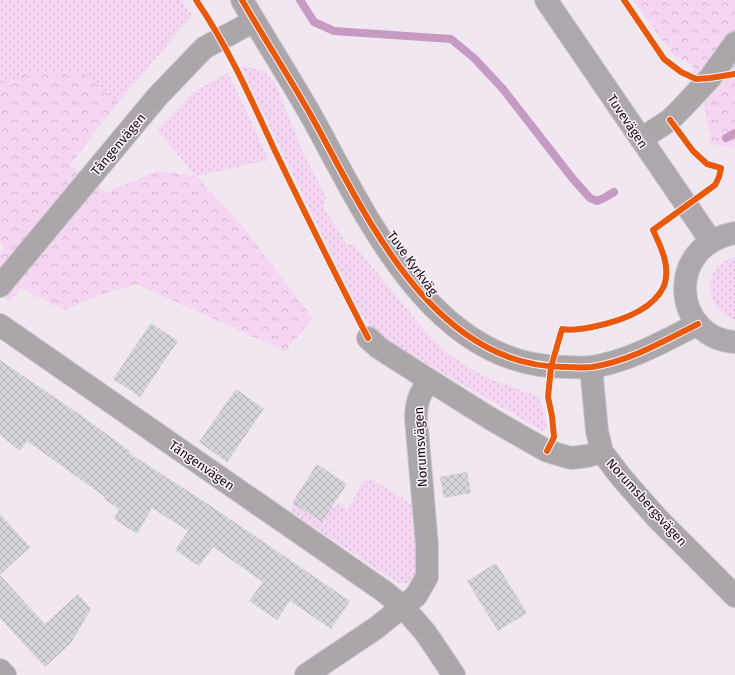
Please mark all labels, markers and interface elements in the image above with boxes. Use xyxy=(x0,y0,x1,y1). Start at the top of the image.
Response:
street label: Tuvevägen xyxy=(604,92,651,151)
street label: Tångenvägen xyxy=(88,110,149,178)
street label: Tuve Kyrkväg xyxy=(384,228,441,299)
street label: Norumsvägen xyxy=(411,406,430,488)
street label: Tångenvägen xyxy=(166,437,237,493)
street label: Norumsbergsvägen xyxy=(603,455,690,549)

